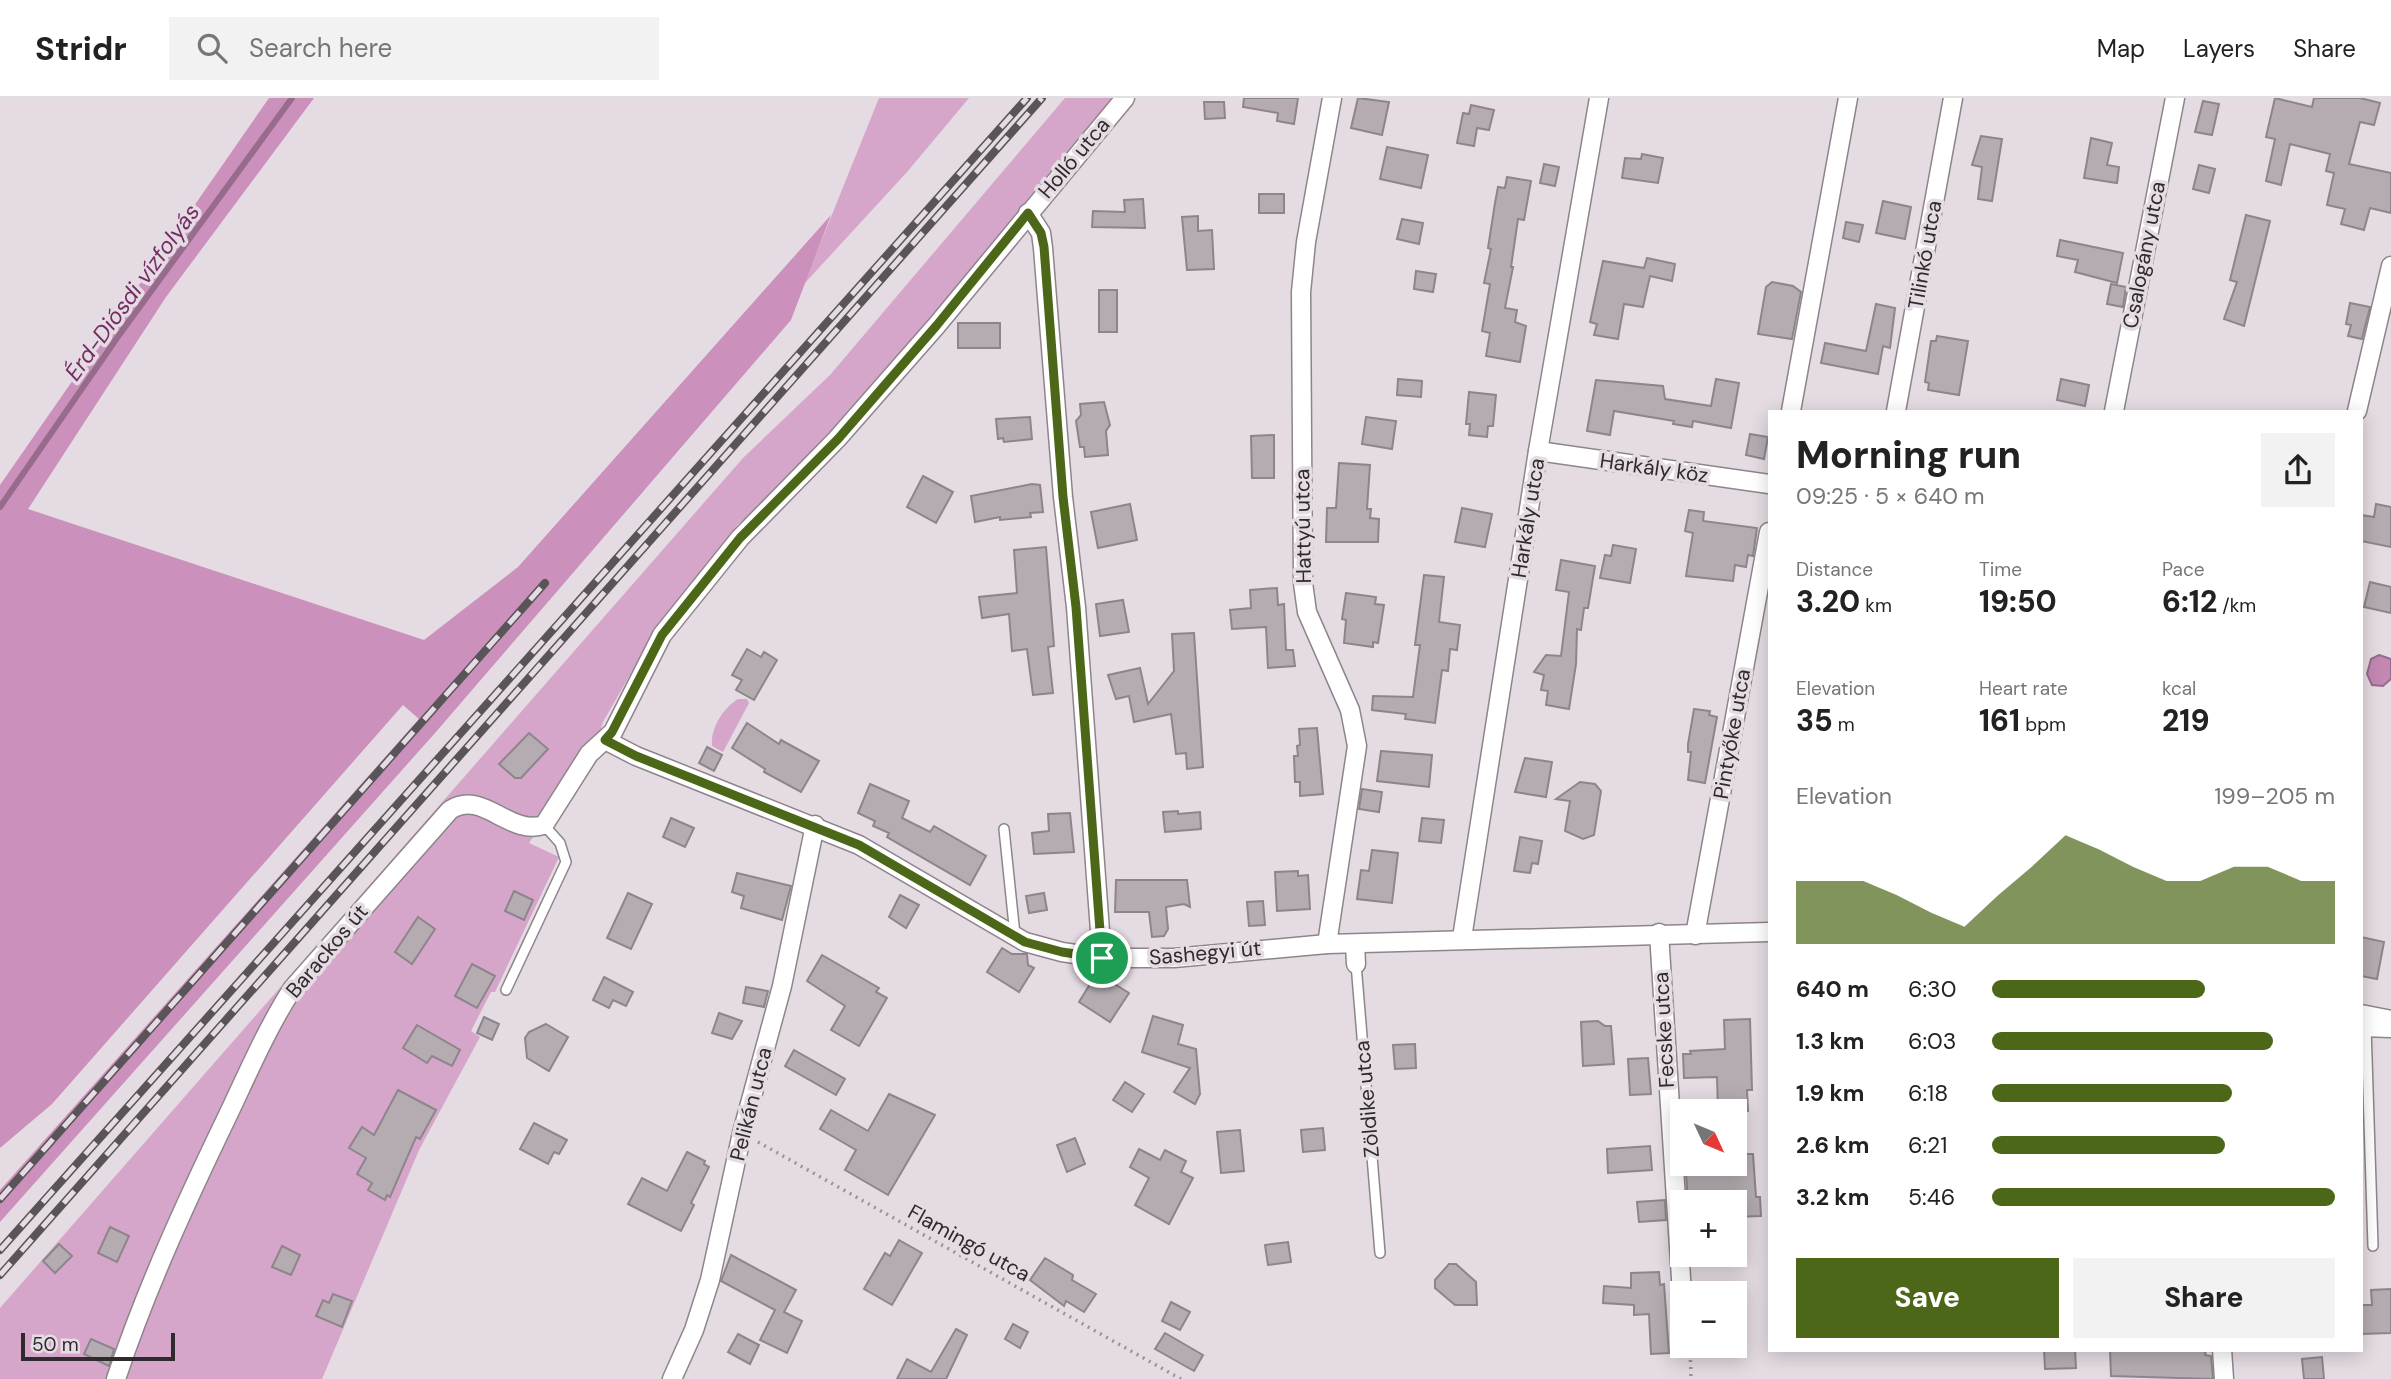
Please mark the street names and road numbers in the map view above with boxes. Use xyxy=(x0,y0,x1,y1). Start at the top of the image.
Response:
street label: Holló utca xyxy=(1032,112,1116,204)
street label: Csalogány utca xyxy=(2116,179,2172,331)
street label: Tilinkó utca xyxy=(1902,198,1948,312)
street label: Harkály köz xyxy=(1598,447,1710,489)
street label: Harkály utca xyxy=(1505,456,1551,580)
street label: Hattyú utca xyxy=(1288,468,1318,584)
street label: Pintyőke utca xyxy=(1707,667,1757,801)
street label: Barackos út xyxy=(280,898,374,1004)
street label: Sashegyi út xyxy=(1148,934,1262,972)
street label: Fecske utca xyxy=(1647,971,1681,1089)
street label: Zöldike utca xyxy=(1348,1039,1386,1159)
street label: Pelikán utca xyxy=(723,1044,779,1164)
street label: Flamingó utca xyxy=(903,1198,1035,1288)

